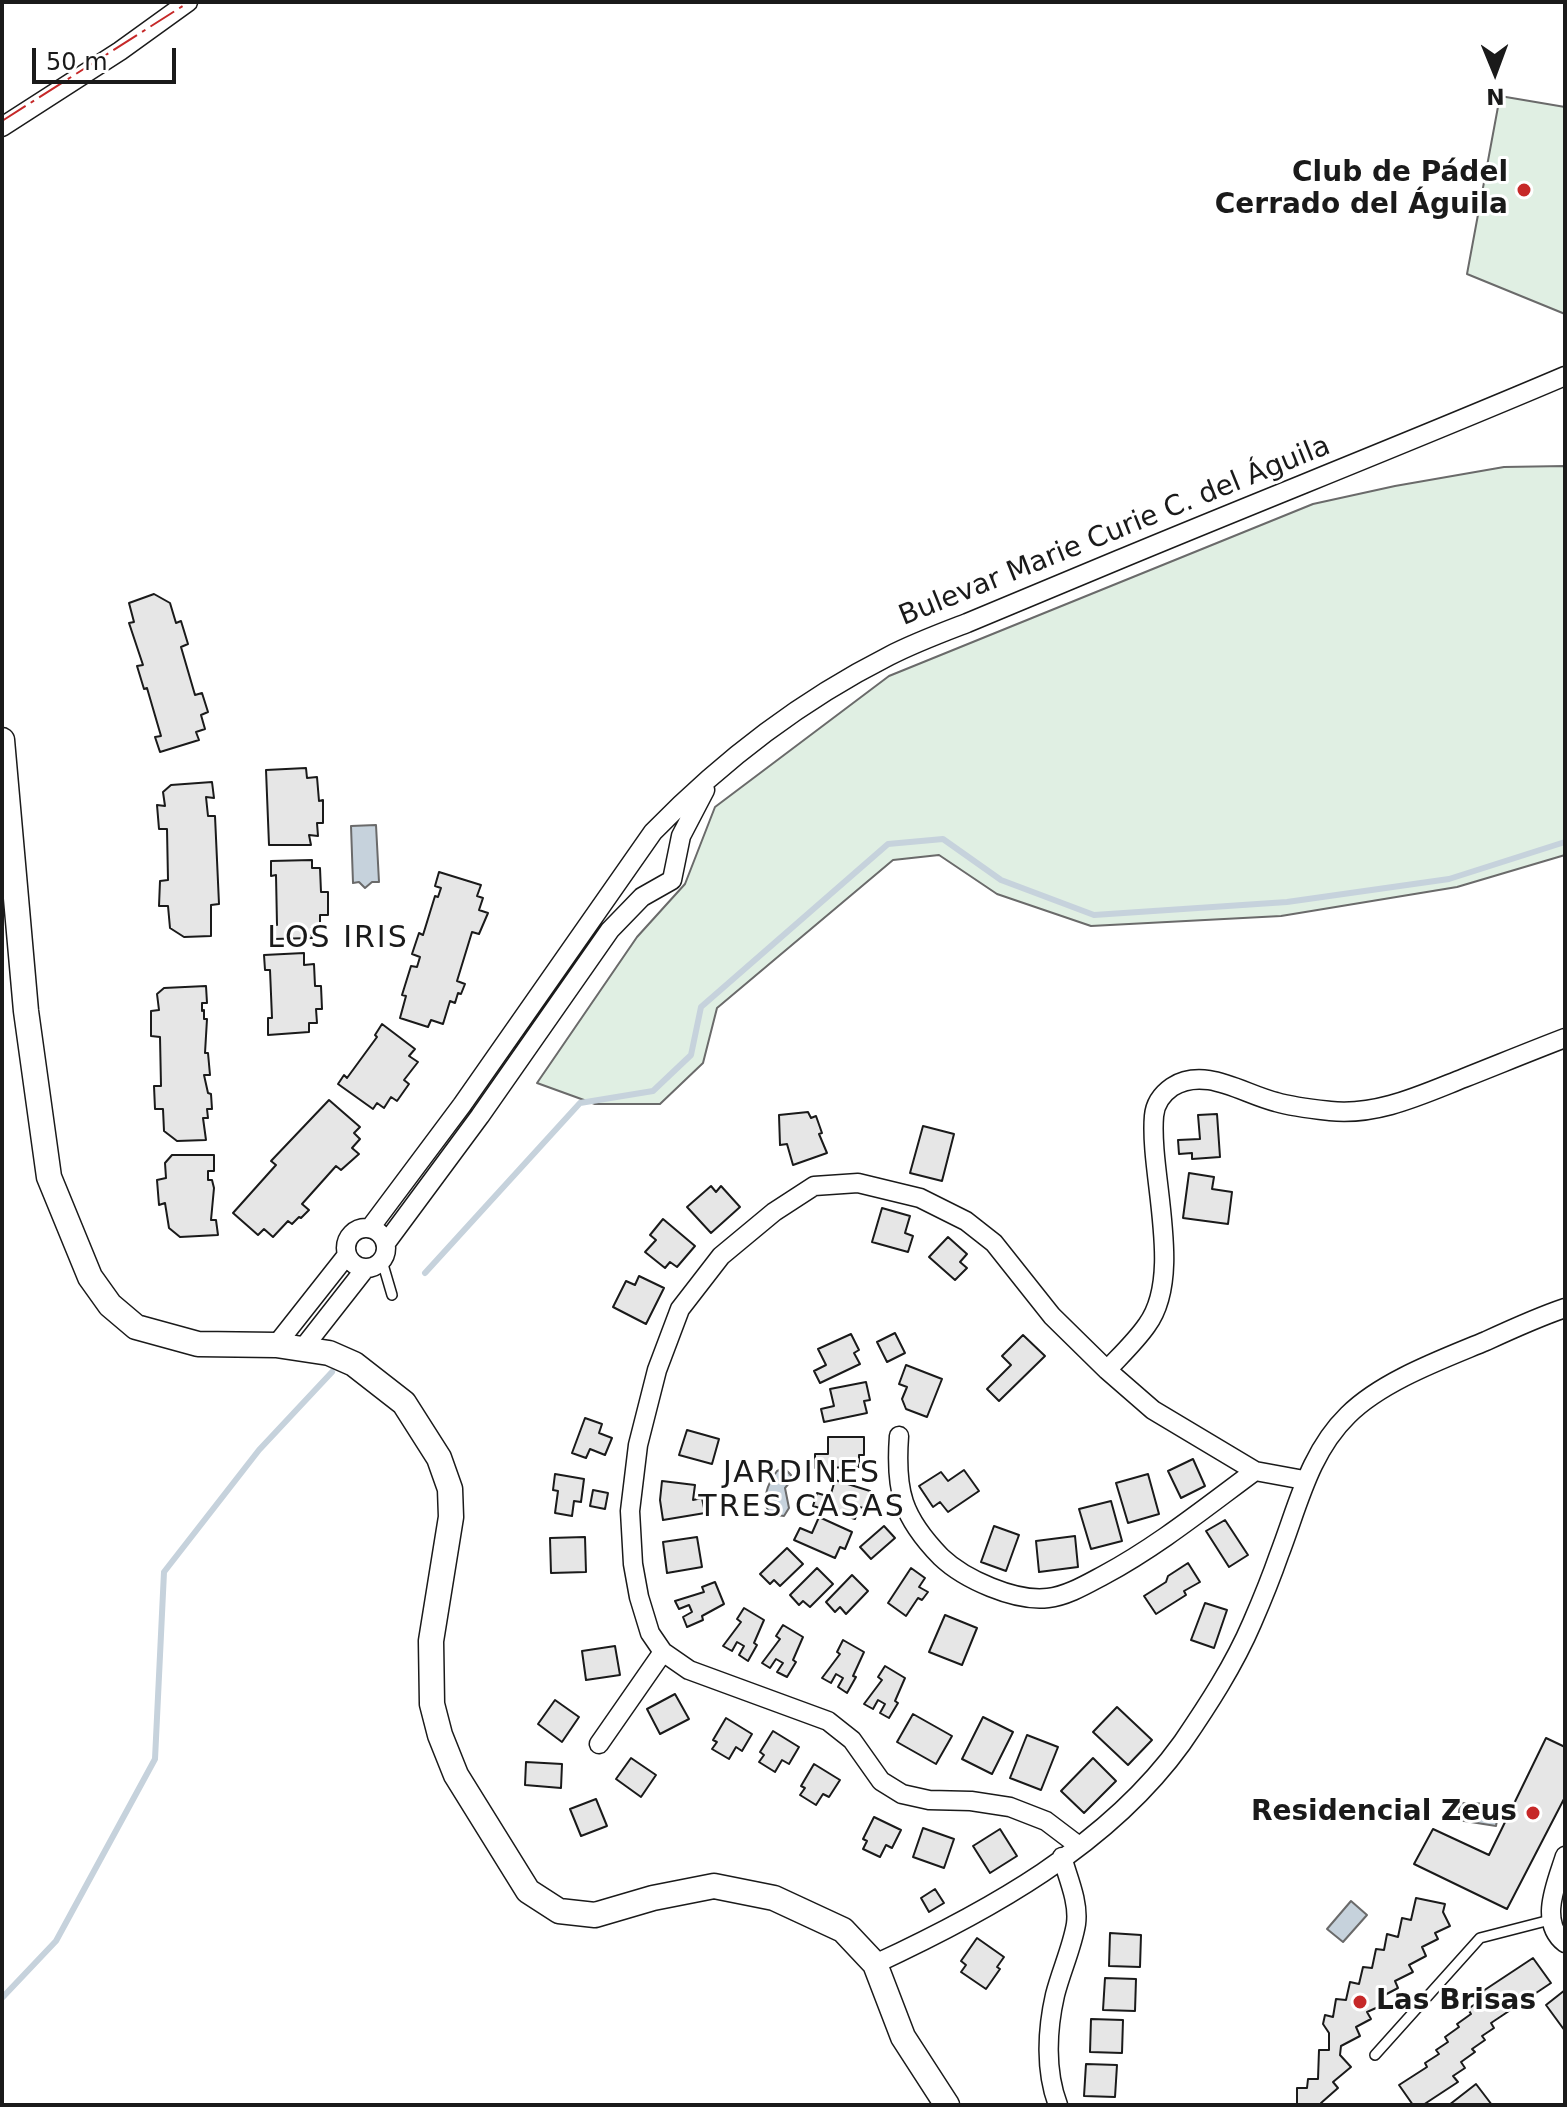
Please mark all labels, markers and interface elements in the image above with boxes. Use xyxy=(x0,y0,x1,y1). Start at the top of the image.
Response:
scale bar xyxy=(36,32,180,82)
north arrow xyxy=(1455,32,1535,112)
text: 50 m xyxy=(46,48,108,76)
text: N xyxy=(1486,84,1505,109)
place label: Club de Pádel Cerrado del Águila xyxy=(1215,157,1508,223)
marker: Club de Pádel Cerrado del Águila xyxy=(1515,181,1533,199)
street label: Bulevar Marie Curie C. del Águila xyxy=(895,430,1335,634)
district label: LOS IRIS xyxy=(267,921,409,957)
district label: JARDINES TRES CASAS xyxy=(698,1456,906,1526)
place label: Residencial Zeus xyxy=(1251,1796,1517,1830)
marker: Residencial Zeus xyxy=(1524,1804,1542,1822)
place label: Las Brisas xyxy=(1376,1985,1536,2019)
marker: Las Brisas xyxy=(1351,1993,1369,2011)

